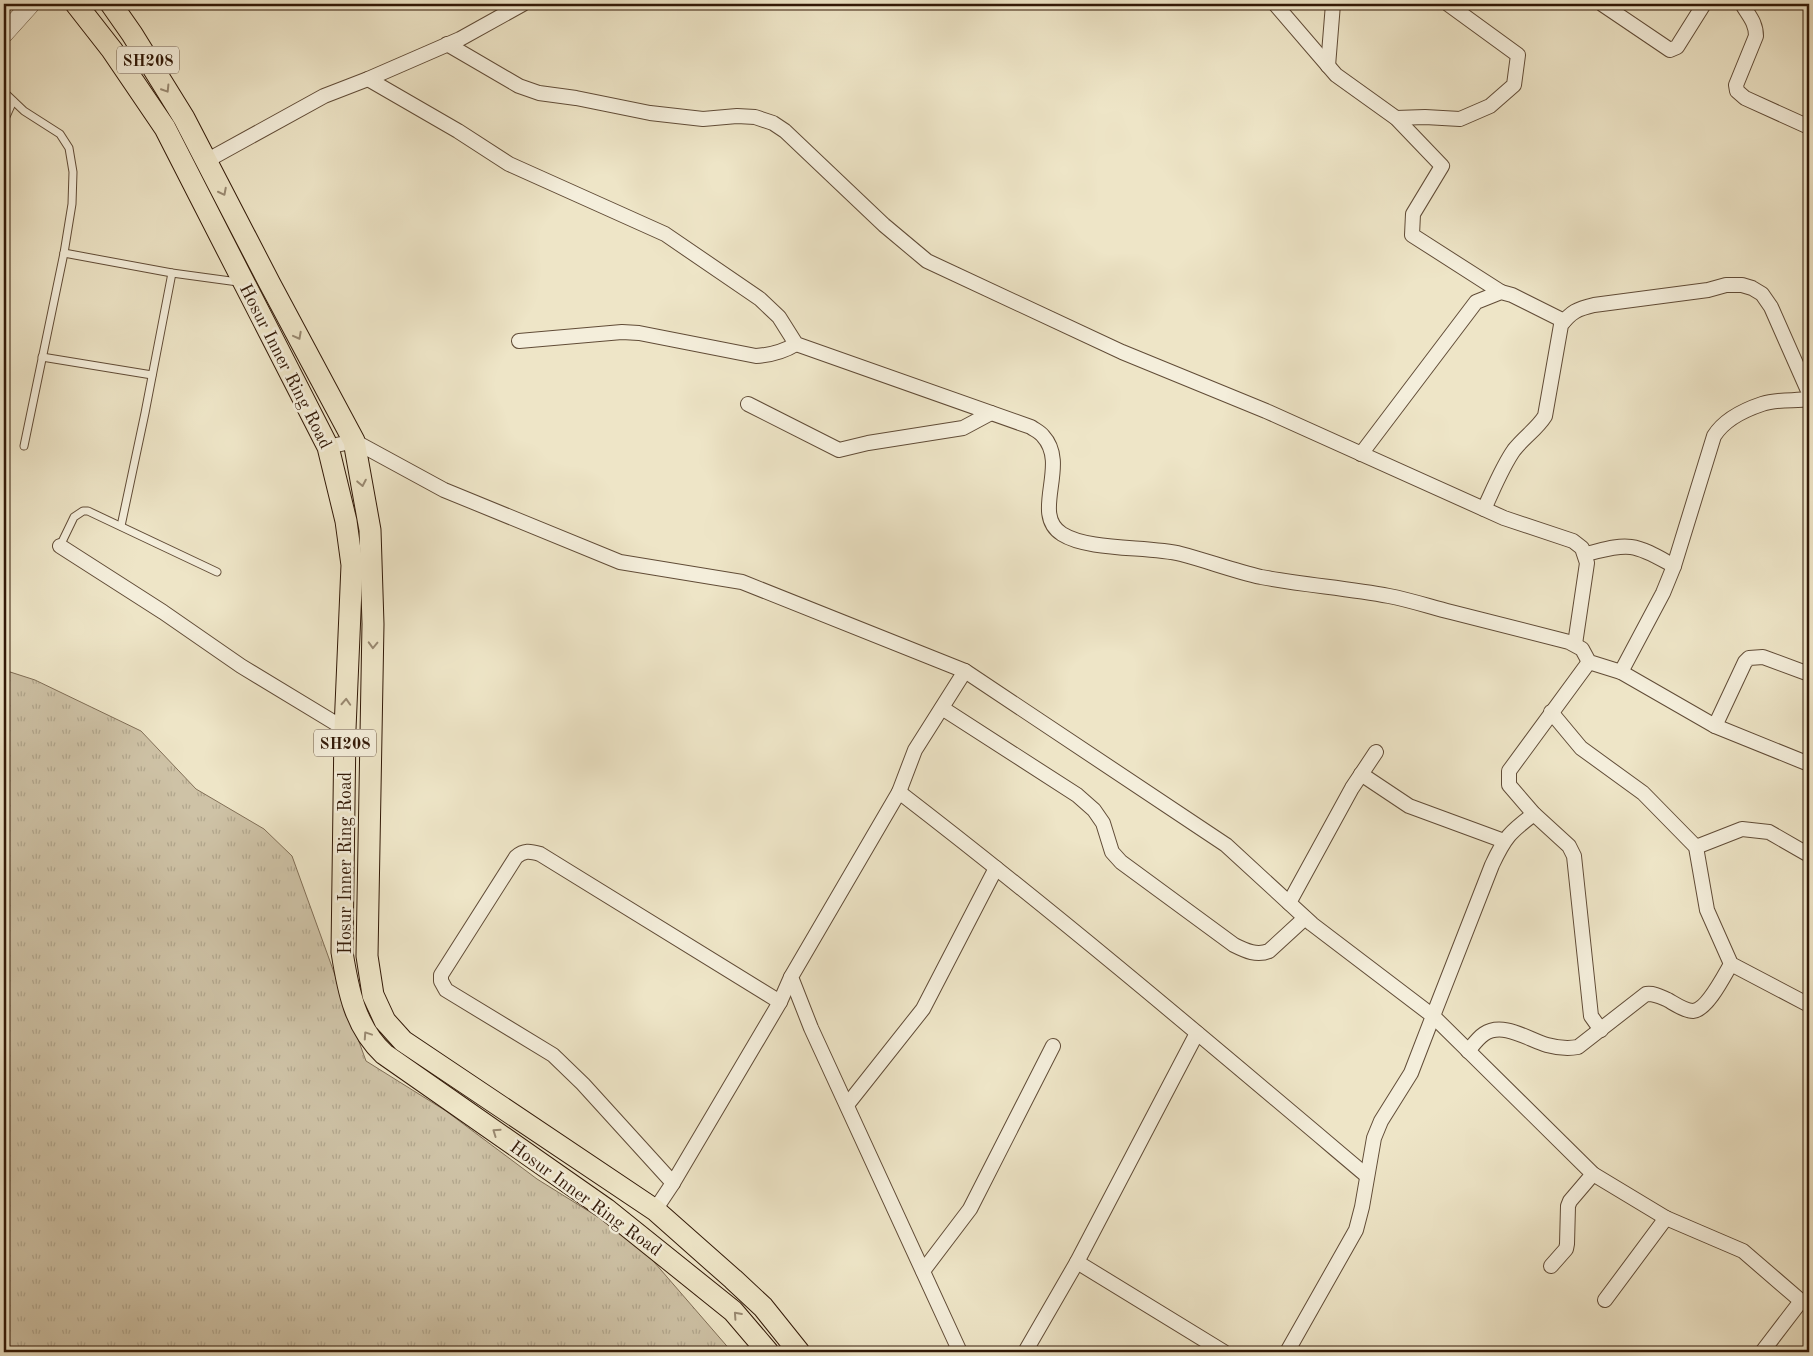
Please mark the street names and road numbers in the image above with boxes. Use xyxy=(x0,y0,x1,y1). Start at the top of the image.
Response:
road number: SH208 xyxy=(117,46,179,74)
street label: Hosur Inner Ring Road xyxy=(236,281,335,452)
road number: SH208 xyxy=(314,730,376,756)
street label: Hosur Inner Ring Road xyxy=(337,772,355,954)
street label: Hosur Inner Ring Road xyxy=(506,1138,665,1260)

